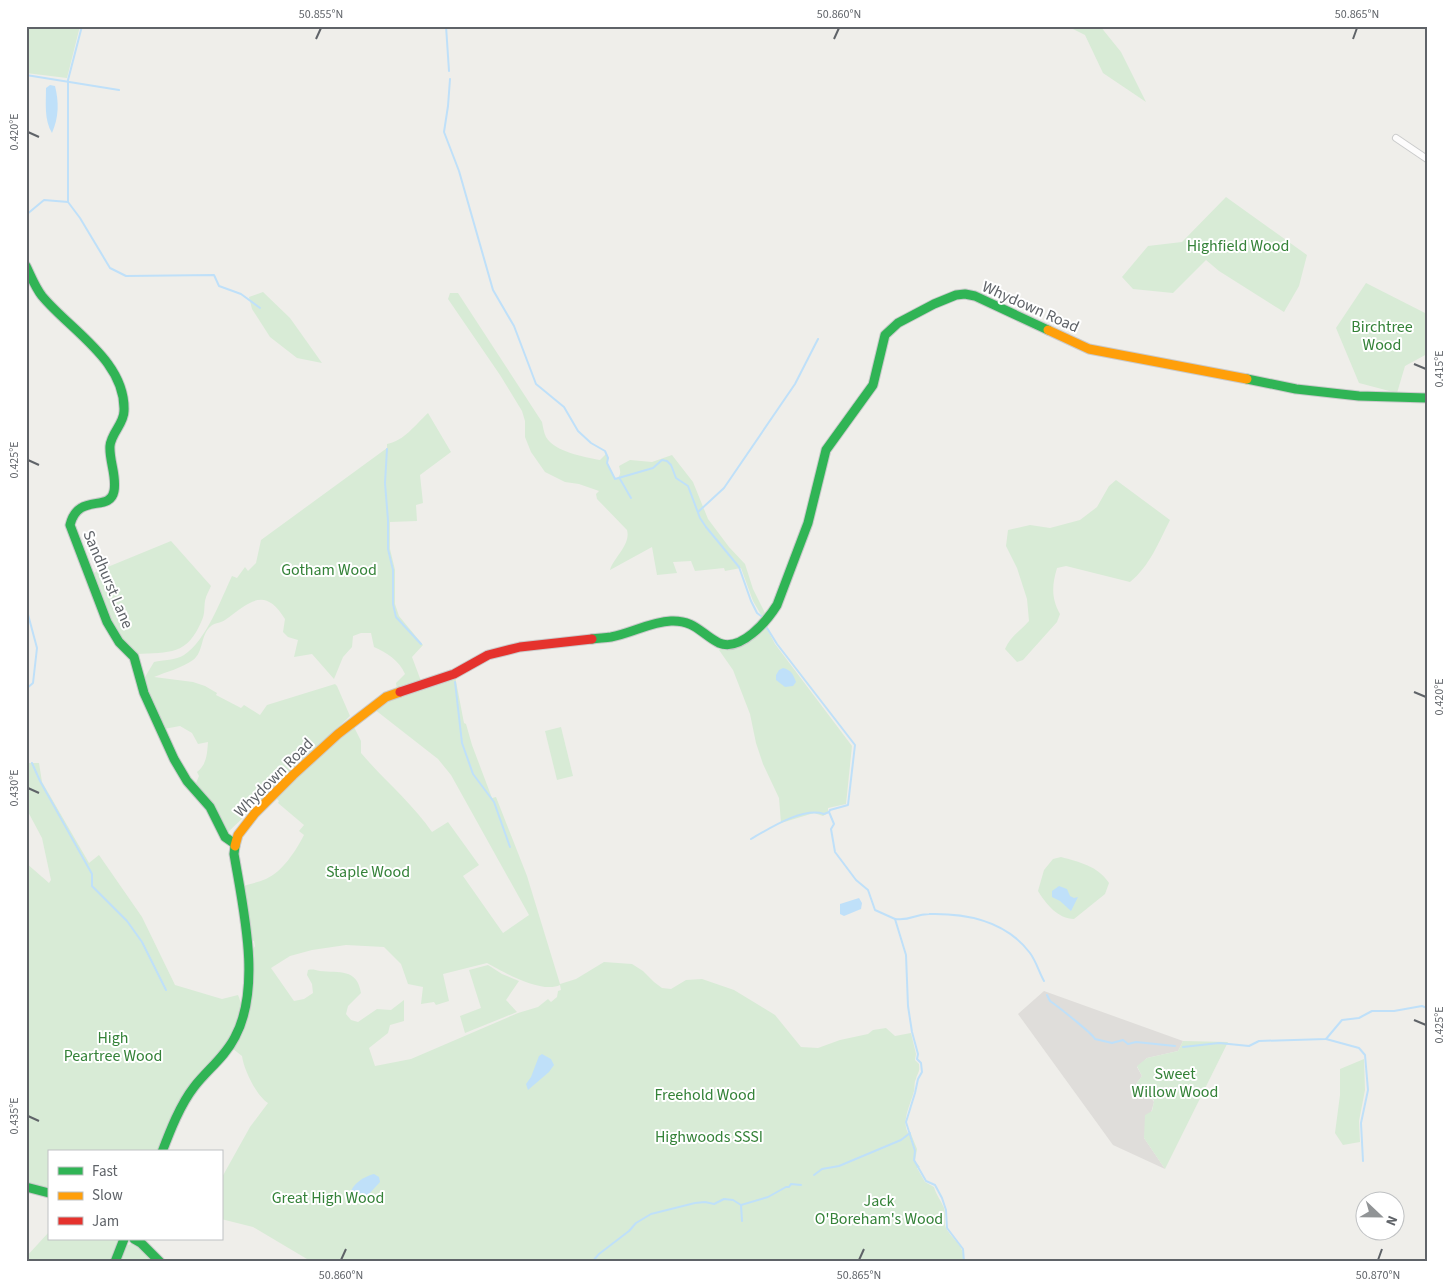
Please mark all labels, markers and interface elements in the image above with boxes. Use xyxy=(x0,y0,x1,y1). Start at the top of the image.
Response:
text: 50.855°N xyxy=(299,6,343,23)
text: 50.860°N xyxy=(817,6,861,23)
text: 50.865°N xyxy=(1335,6,1379,23)
text: 0.420°E xyxy=(6,113,23,151)
park label: Highfield Wood xyxy=(1187,235,1289,257)
street label: Whydown Road xyxy=(979,276,1083,338)
park label: Birchtree Wood xyxy=(1351,316,1413,356)
text: 0.415°E xyxy=(1431,350,1448,388)
text: 0.425°E xyxy=(6,441,23,479)
street label: Sandhurst Lane xyxy=(78,527,139,632)
park label: Gotham Wood xyxy=(281,559,377,581)
text: 0.420°E xyxy=(1431,678,1448,716)
street label: Whydown Road xyxy=(229,733,318,822)
text: 0.430°E xyxy=(6,769,23,807)
park label: Staple Wood xyxy=(326,861,410,883)
text: 0.425°E xyxy=(1431,1006,1448,1044)
park label: High Peartree Wood xyxy=(64,1027,162,1067)
park label: Sweet Willow Wood xyxy=(1132,1063,1218,1103)
park label: Freehold Wood xyxy=(654,1084,756,1106)
text: 0.435°E xyxy=(6,1097,23,1135)
park label: Highwoods SSSI xyxy=(655,1126,763,1148)
legend xyxy=(48,1150,222,1240)
text: Fast xyxy=(92,1161,118,1182)
text: Slow xyxy=(92,1185,123,1206)
park label: Great High Wood xyxy=(272,1187,384,1209)
park label: Jack O'Boreham's Wood xyxy=(815,1190,943,1230)
north arrow xyxy=(1356,1190,1406,1240)
text: Jam xyxy=(92,1211,119,1232)
text: N xyxy=(1380,1212,1402,1229)
text: 50.860°N xyxy=(319,1267,363,1284)
text: 50.865°N xyxy=(837,1267,881,1284)
text: 50.870°N xyxy=(1356,1267,1400,1284)

